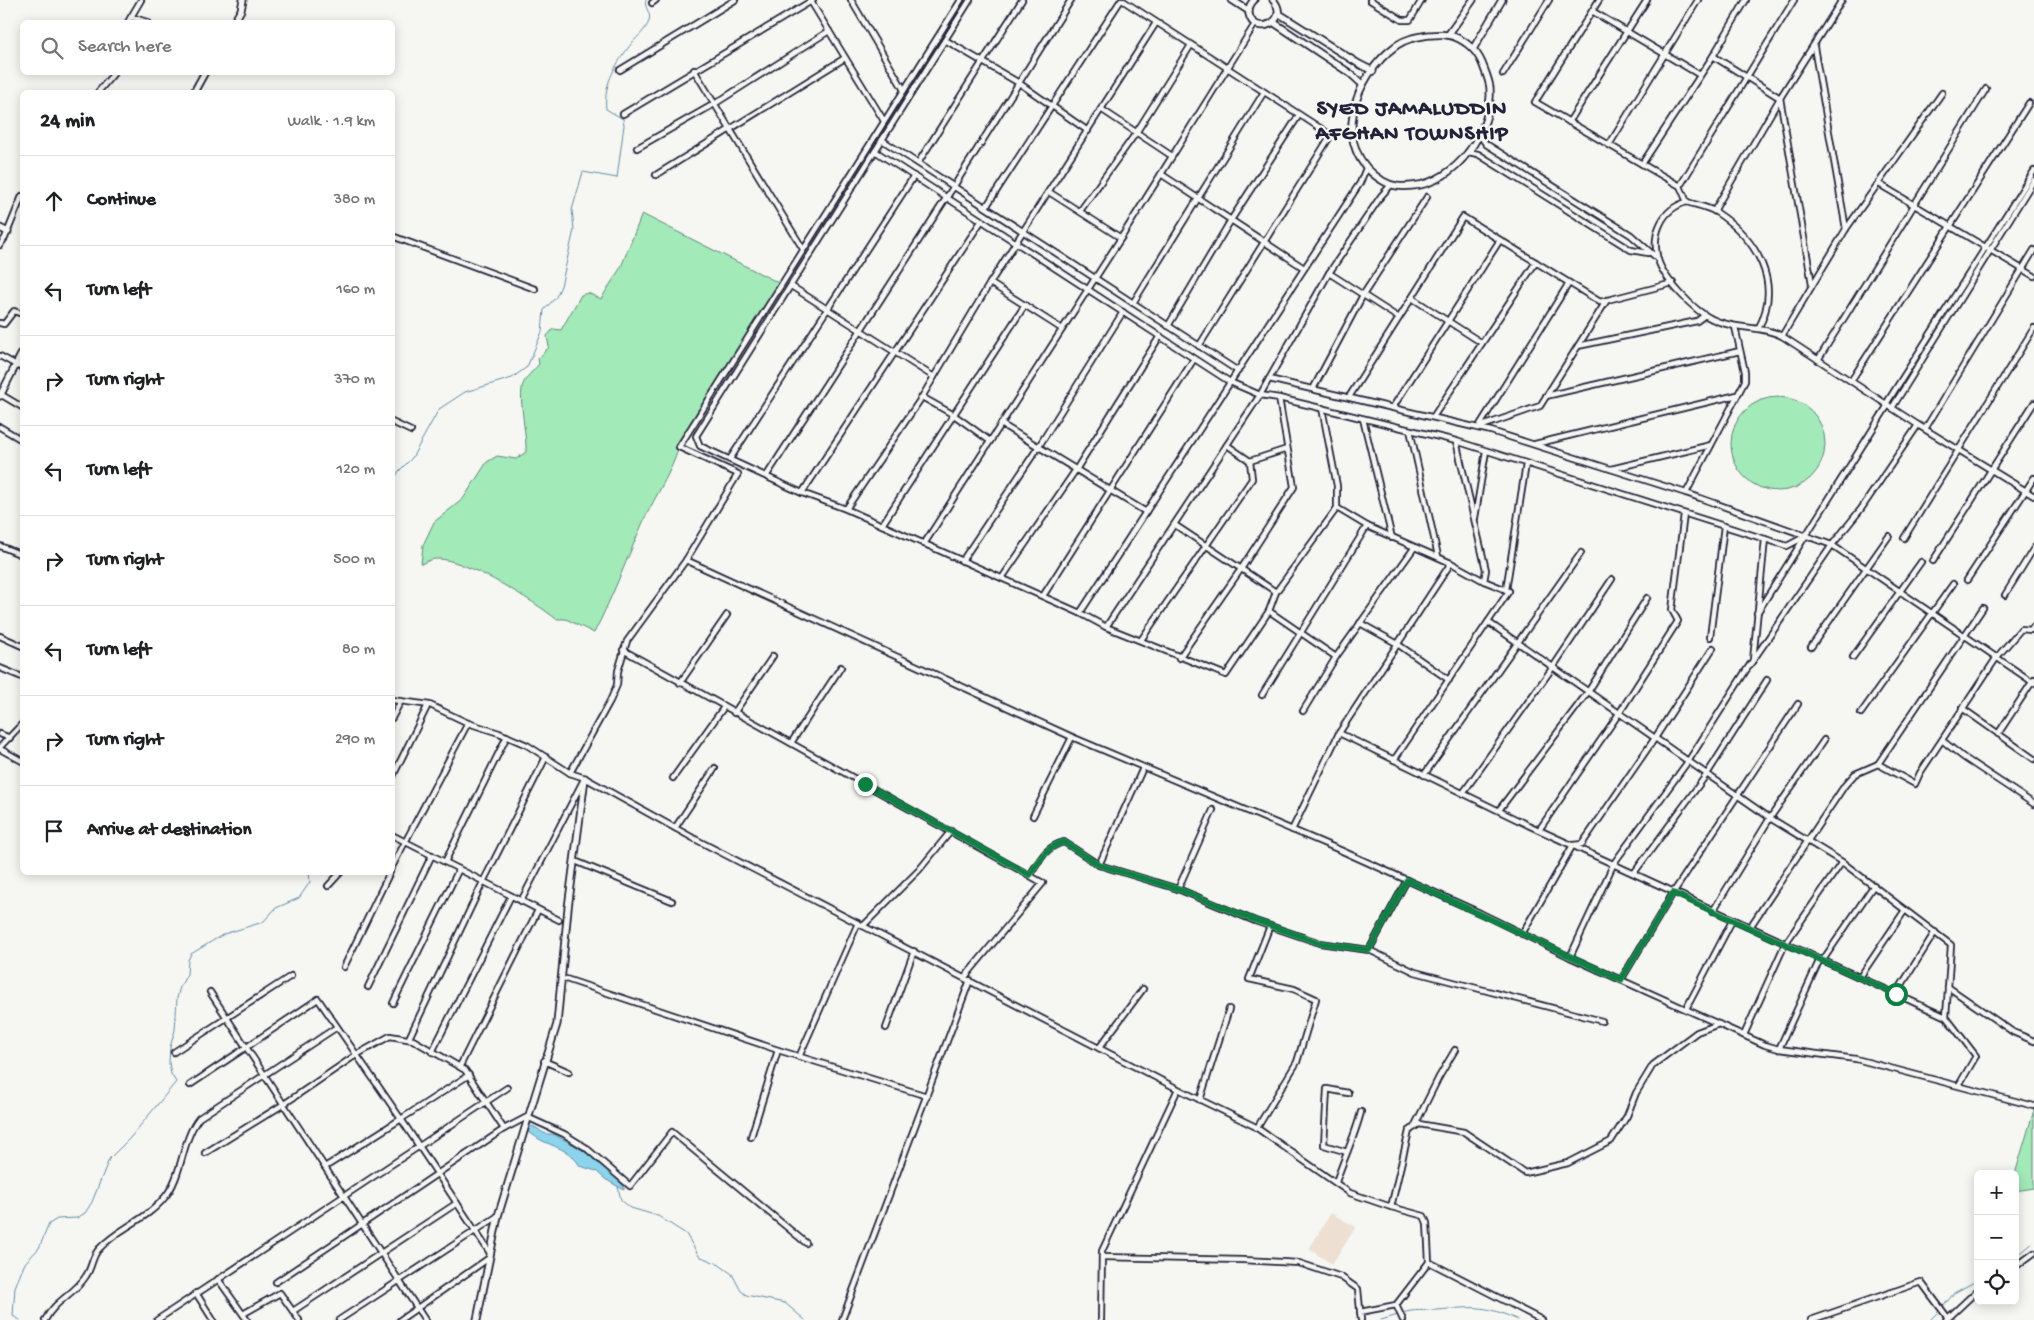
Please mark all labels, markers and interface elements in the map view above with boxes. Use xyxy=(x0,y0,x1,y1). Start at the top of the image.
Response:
search box xyxy=(20,20,395,75)
icon: search xyxy=(38,34,66,62)
text: Search here xyxy=(78,36,172,59)
district label: SYED JAMALUDDIN AFGHAN TOWNSHIP xyxy=(1314,97,1509,148)
text: 24 min xyxy=(40,110,95,135)
text: Walk · 1.9 km xyxy=(287,113,375,132)
icon: ahead xyxy=(40,187,68,215)
text: Continue xyxy=(87,189,156,212)
text: 380 m xyxy=(334,191,375,210)
icon: left xyxy=(40,277,68,305)
text: Turn left xyxy=(87,279,151,302)
text: 160 m xyxy=(336,281,375,300)
icon: right xyxy=(40,367,68,395)
text: Turn right xyxy=(87,369,163,392)
text: 370 m xyxy=(334,371,375,390)
icon: left xyxy=(40,457,68,485)
text: Turn left xyxy=(87,459,151,482)
text: 120 m xyxy=(336,461,375,480)
icon: right xyxy=(40,547,68,575)
text: Turn right xyxy=(87,549,163,572)
text: 500 m xyxy=(333,551,375,570)
icon: left xyxy=(40,637,68,665)
text: Turn left xyxy=(87,639,151,662)
text: 80 m xyxy=(342,641,375,660)
icon: right xyxy=(40,727,68,755)
text: Turn right xyxy=(87,729,163,752)
text: 290 m xyxy=(335,731,375,750)
route end xyxy=(854,773,877,796)
icon: arrive xyxy=(40,817,68,845)
text: Arrive at destination xyxy=(87,819,251,842)
route start xyxy=(1885,983,1908,1006)
map controls xyxy=(1974,1170,2019,1305)
button: + xyxy=(1974,1170,2019,1215)
button: − xyxy=(1974,1215,2019,1260)
button: locate xyxy=(1974,1260,2019,1305)

